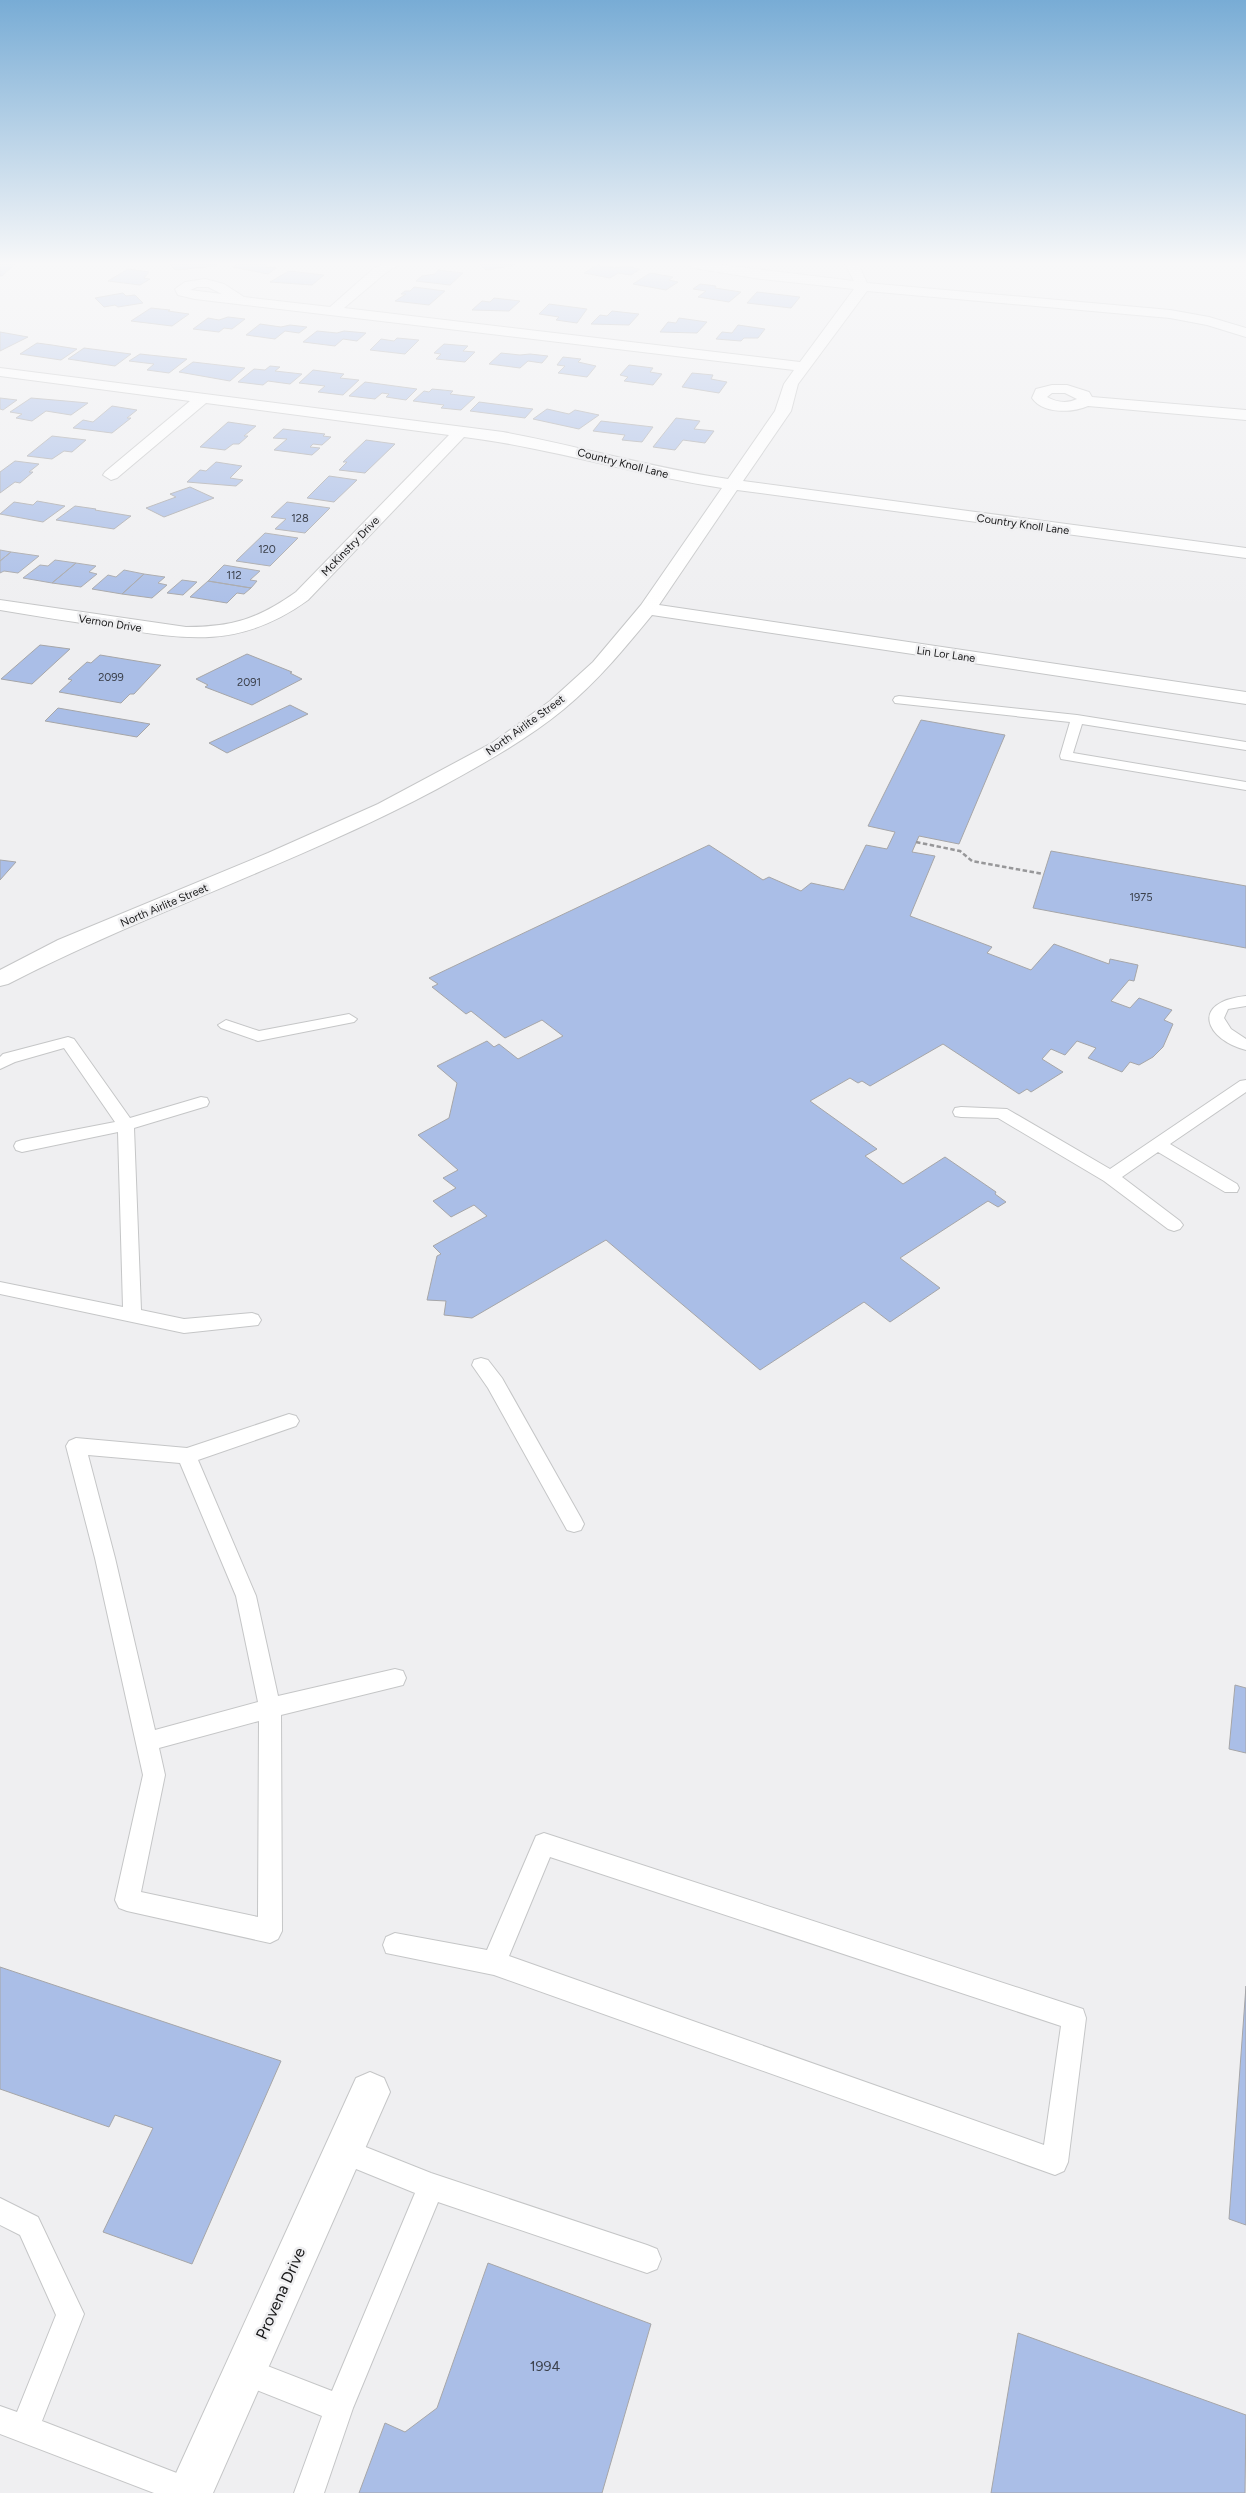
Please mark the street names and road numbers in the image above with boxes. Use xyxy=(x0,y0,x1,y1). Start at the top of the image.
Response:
street label: Country Knoll Lane xyxy=(576,446,670,481)
street label: Country Knoll Lane xyxy=(976,512,1070,537)
street label: McKinstry Drive xyxy=(319,514,382,579)
street label: Vernon Drive xyxy=(77,612,142,635)
street label: Lin Lor Lane xyxy=(916,644,976,665)
street label: North Airlite Street xyxy=(483,693,567,758)
street label: North Airlite Street xyxy=(118,881,210,930)
street label: Provena Drive xyxy=(252,2244,309,2342)

